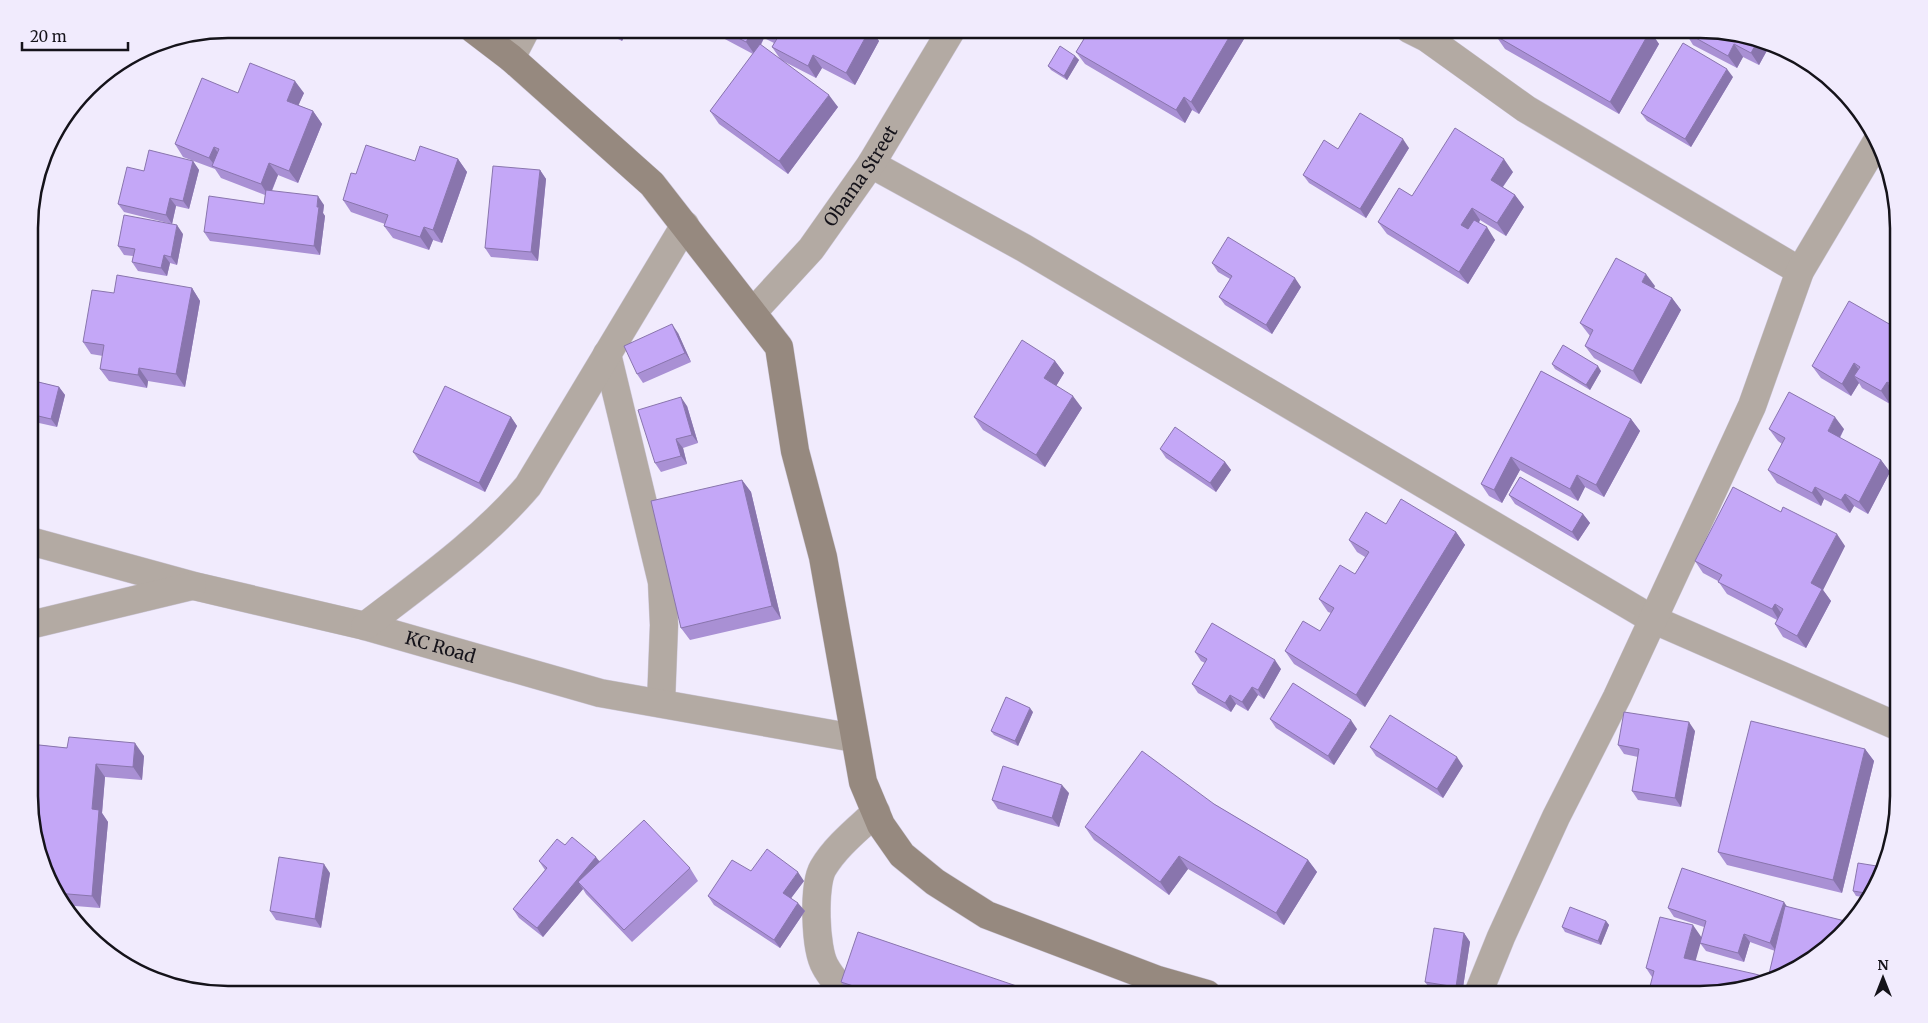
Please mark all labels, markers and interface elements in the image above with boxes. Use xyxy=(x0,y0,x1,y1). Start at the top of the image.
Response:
scale bar xyxy=(22,20,129,52)
text: 20 m xyxy=(30,27,67,46)
street label: Obama Street xyxy=(818,121,902,231)
street label: KC Road xyxy=(403,626,478,668)
north arrow xyxy=(1858,953,1908,1003)
text: N xyxy=(1877,956,1889,974)

